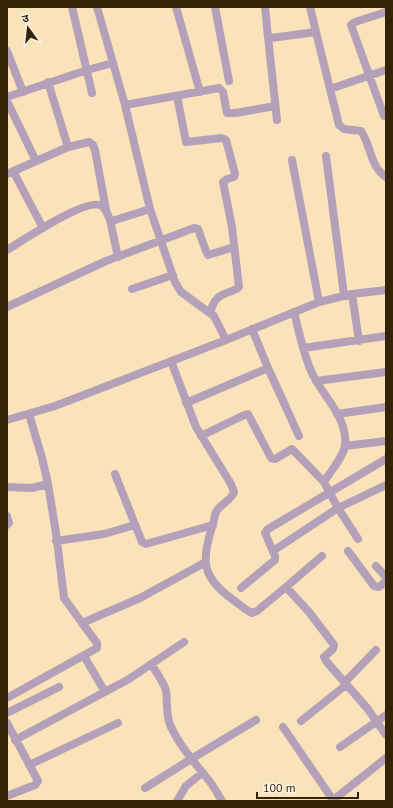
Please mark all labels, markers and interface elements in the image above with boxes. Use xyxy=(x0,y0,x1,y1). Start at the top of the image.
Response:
north arrow xyxy=(8,8,48,48)
text: उ xyxy=(20,11,31,26)
scale bar xyxy=(257,774,358,800)
text: 100 m xyxy=(263,780,296,795)

